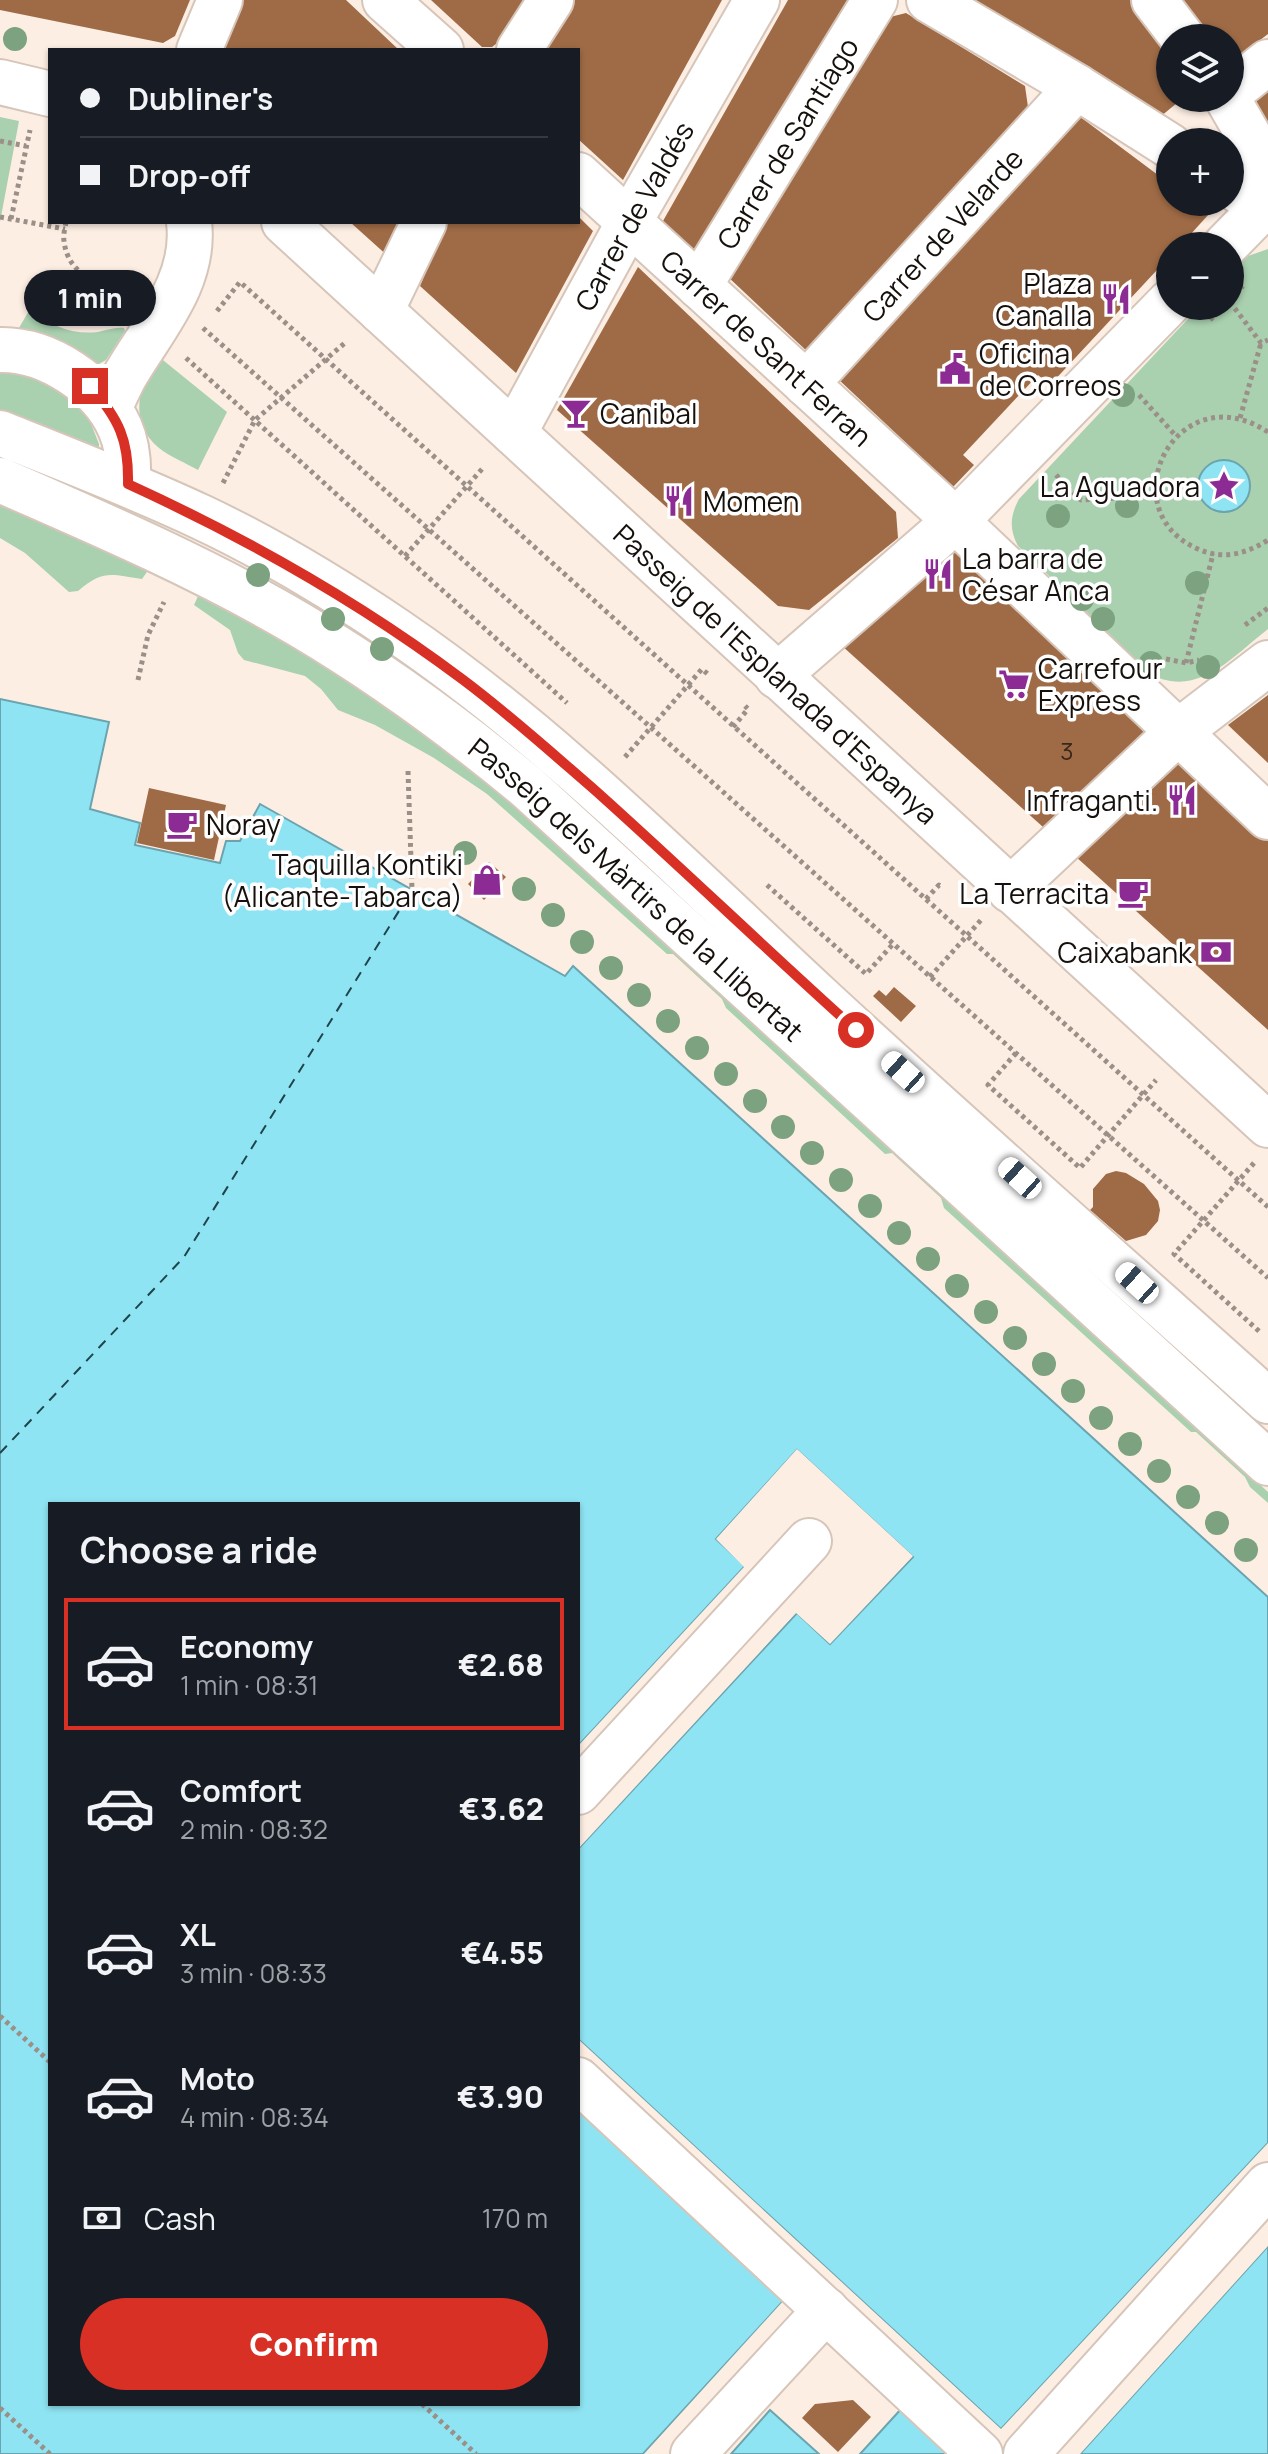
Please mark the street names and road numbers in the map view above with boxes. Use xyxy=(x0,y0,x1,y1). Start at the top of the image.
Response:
street label: Carrer de Santiago xyxy=(707,30,867,256)
street label: Carrer de Valdés xyxy=(565,114,702,317)
street label: Carrer de Velarde xyxy=(853,140,1031,330)
street label: Carrer de Sant Ferran xyxy=(653,241,881,455)
street label: Passeig de l'Esplanada d'Espanya xyxy=(606,515,946,832)
street label: Passeig dels Màrtirs de la Llibertat xyxy=(461,729,812,1049)

